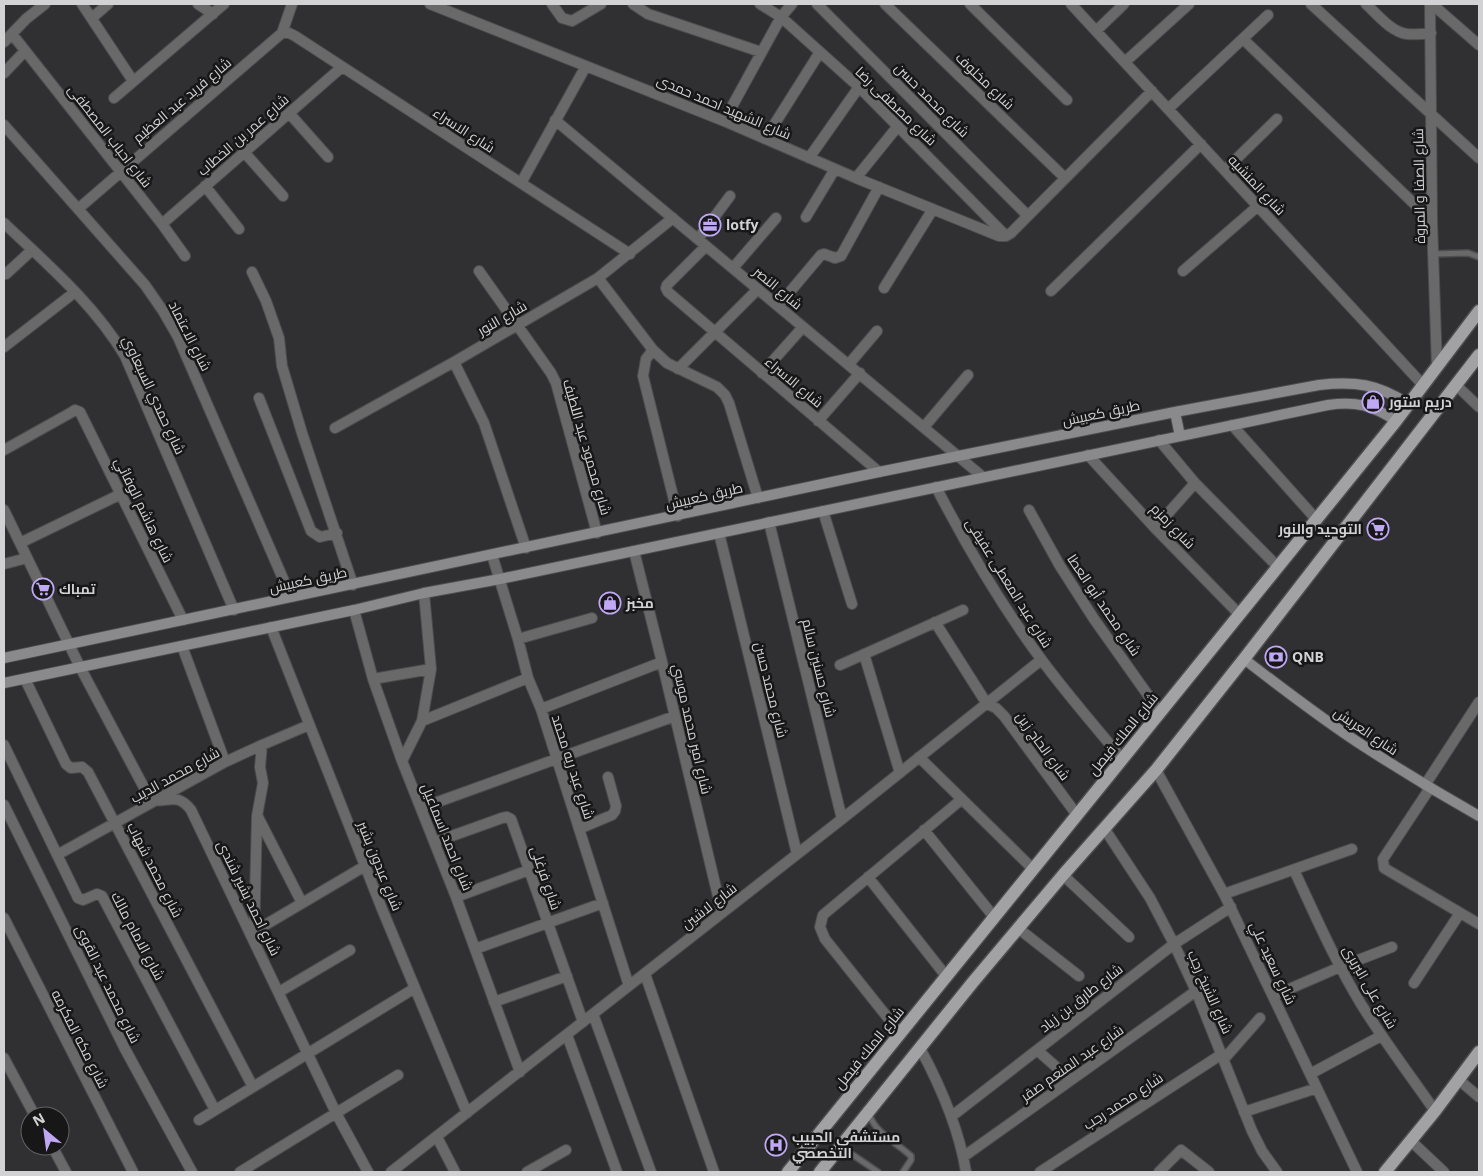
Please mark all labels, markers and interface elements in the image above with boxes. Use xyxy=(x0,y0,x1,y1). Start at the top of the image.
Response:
street label: شارع مخلوف xyxy=(952,48,1019,114)
street label: شارع فريد عبد العظيم xyxy=(128,53,236,147)
street label: شارع محمد حسن xyxy=(891,58,974,141)
street label: شارع مصطفى رضا xyxy=(851,62,941,149)
street label: شارع الشهيد احمد حمدى xyxy=(654,70,794,143)
street label: شارع احباب المصطفى xyxy=(64,80,157,191)
street label: شارع عمر بن الخطاب xyxy=(193,90,292,180)
street label: شارع الاسراء xyxy=(430,102,499,157)
street label: شارع الصفا و المروة xyxy=(1408,128,1429,244)
street label: شارع المنشيه xyxy=(1224,150,1290,219)
office icon: lotfy xyxy=(698,213,722,237)
place label: lotfy xyxy=(726,215,758,234)
street label: شارع النصر xyxy=(749,261,807,314)
street label: شارع النور xyxy=(473,296,530,340)
street label: شارع الاعتماد xyxy=(165,297,216,374)
street label: شارع حمدي السبعاوي xyxy=(116,332,190,458)
street label: شارع الاسراء xyxy=(761,352,827,412)
street label: شارع محمود عبد اللطيف xyxy=(559,376,616,517)
shop icon: دريم ستور xyxy=(1361,390,1385,414)
place label: دريم ستور xyxy=(1388,392,1452,412)
street label: طريق كعبيش xyxy=(1060,395,1142,430)
street label: شارع هاشم الوفائي xyxy=(108,454,178,567)
street label: طريق كعبيش xyxy=(663,477,745,514)
street label: شارع زمزم xyxy=(1146,499,1200,553)
street label: شارع عبد المعطى عفيفى xyxy=(962,514,1057,651)
supermarket icon: التوحيد والنور xyxy=(1366,517,1390,541)
place label: التوحيد والنور xyxy=(1277,519,1362,538)
street label: شارع محمد أبو العطا xyxy=(1063,550,1146,659)
street label: طريق كعبيش xyxy=(267,562,349,597)
supermarket icon: تمباك xyxy=(31,577,55,601)
place label: تمباك xyxy=(59,579,96,598)
shop icon: مخبز xyxy=(598,591,622,615)
place label: مخبز xyxy=(625,593,654,612)
street label: شارع حسنين سالم xyxy=(797,617,841,719)
street label: شارع محمد حسن xyxy=(750,640,793,740)
bank icon: QNB xyxy=(1264,645,1288,669)
place label: QNB xyxy=(1292,647,1324,666)
street label: شارع امير محمد موسي xyxy=(666,662,717,796)
street label: شارع الملك فيصل xyxy=(1083,688,1162,779)
street label: شارع العريش xyxy=(1330,702,1402,759)
street label: شارع الحاج زين xyxy=(1012,707,1075,784)
street label: شارع عبد ريه محمد xyxy=(548,712,599,822)
street label: شارع محمد الديب xyxy=(127,742,223,807)
street label: شارع احمد اسماعيل xyxy=(417,780,478,893)
street label: شارع عبدون بشير xyxy=(353,817,407,914)
street label: شارع محمد شهاب xyxy=(123,819,188,921)
street label: شارع احمد بشير شندى xyxy=(213,837,286,959)
street label: شارع فرغلى xyxy=(527,843,566,912)
street label: شارع لاشين xyxy=(677,878,740,933)
street label: شارع الامام مالك xyxy=(106,888,170,984)
street label: شارع سعيد علي xyxy=(1243,918,1301,1009)
street label: شارع محمد عبد القوى xyxy=(72,921,145,1046)
street label: شارع على البربرى xyxy=(1339,941,1402,1032)
street label: شارع الشيخ رجب xyxy=(1184,947,1237,1037)
street label: شارع طارق بن زياد xyxy=(1035,959,1126,1036)
street label: شارع مكه المكرمه xyxy=(47,986,113,1091)
street label: شارع الملك فيصل xyxy=(829,1002,908,1093)
street label: شارع عبد المنعم صقر xyxy=(1016,1020,1128,1107)
street label: شارع محمد رجب xyxy=(1079,1068,1166,1134)
north arrow xyxy=(20,1106,70,1156)
text: N xyxy=(29,1108,48,1130)
place label: مستشفى الحبيب التخصصي xyxy=(792,1127,900,1164)
hospital icon: مستشفى الحبيب التخصصي xyxy=(764,1133,788,1157)

